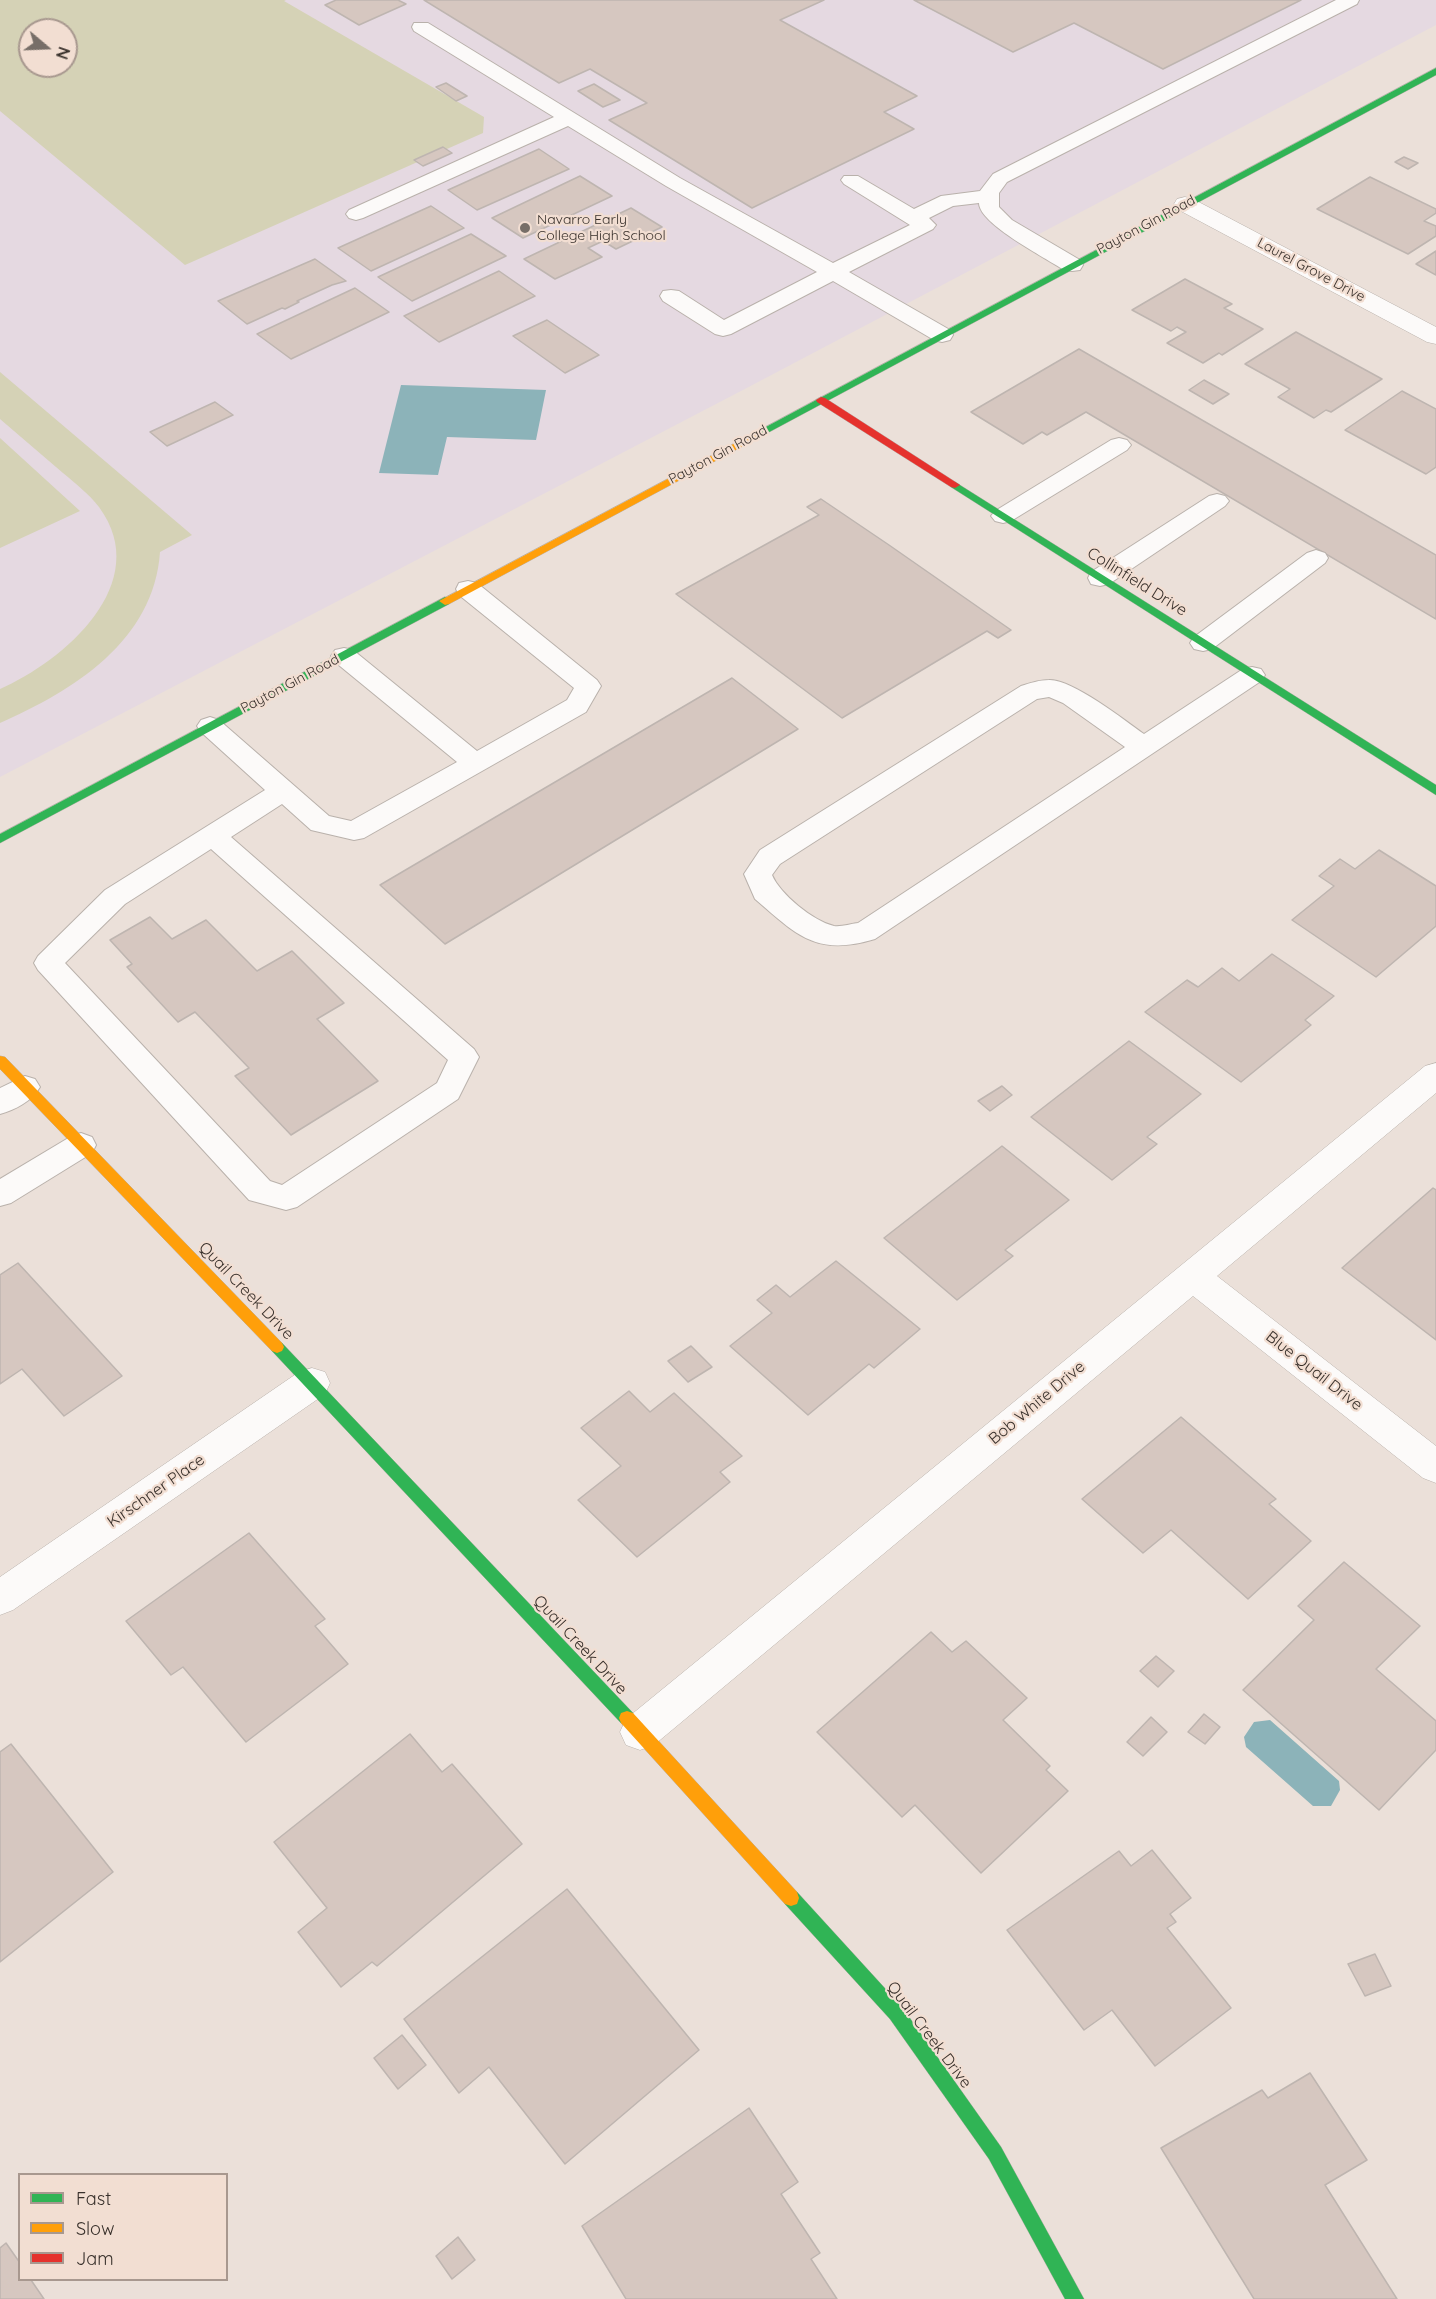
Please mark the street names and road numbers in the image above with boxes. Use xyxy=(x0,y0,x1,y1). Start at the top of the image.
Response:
street label: Payton Gin Road xyxy=(1094,192,1198,258)
street label: Laurel Grove Drive xyxy=(1254,234,1368,306)
street label: Payton Gin Road xyxy=(666,422,770,488)
street label: Collinfield Drive xyxy=(1083,544,1191,620)
street label: Payton Gin Road xyxy=(238,651,342,717)
street label: Quail Creek Drive xyxy=(194,1238,298,1344)
street label: Blue Quail Drive xyxy=(1262,1327,1366,1415)
street label: Bob White Drive xyxy=(985,1357,1089,1449)
street label: Kirschner Place xyxy=(104,1450,208,1532)
street label: Quail Creek Drive xyxy=(529,1591,631,1699)
street label: Quail Creek Drive xyxy=(883,1978,975,2092)

